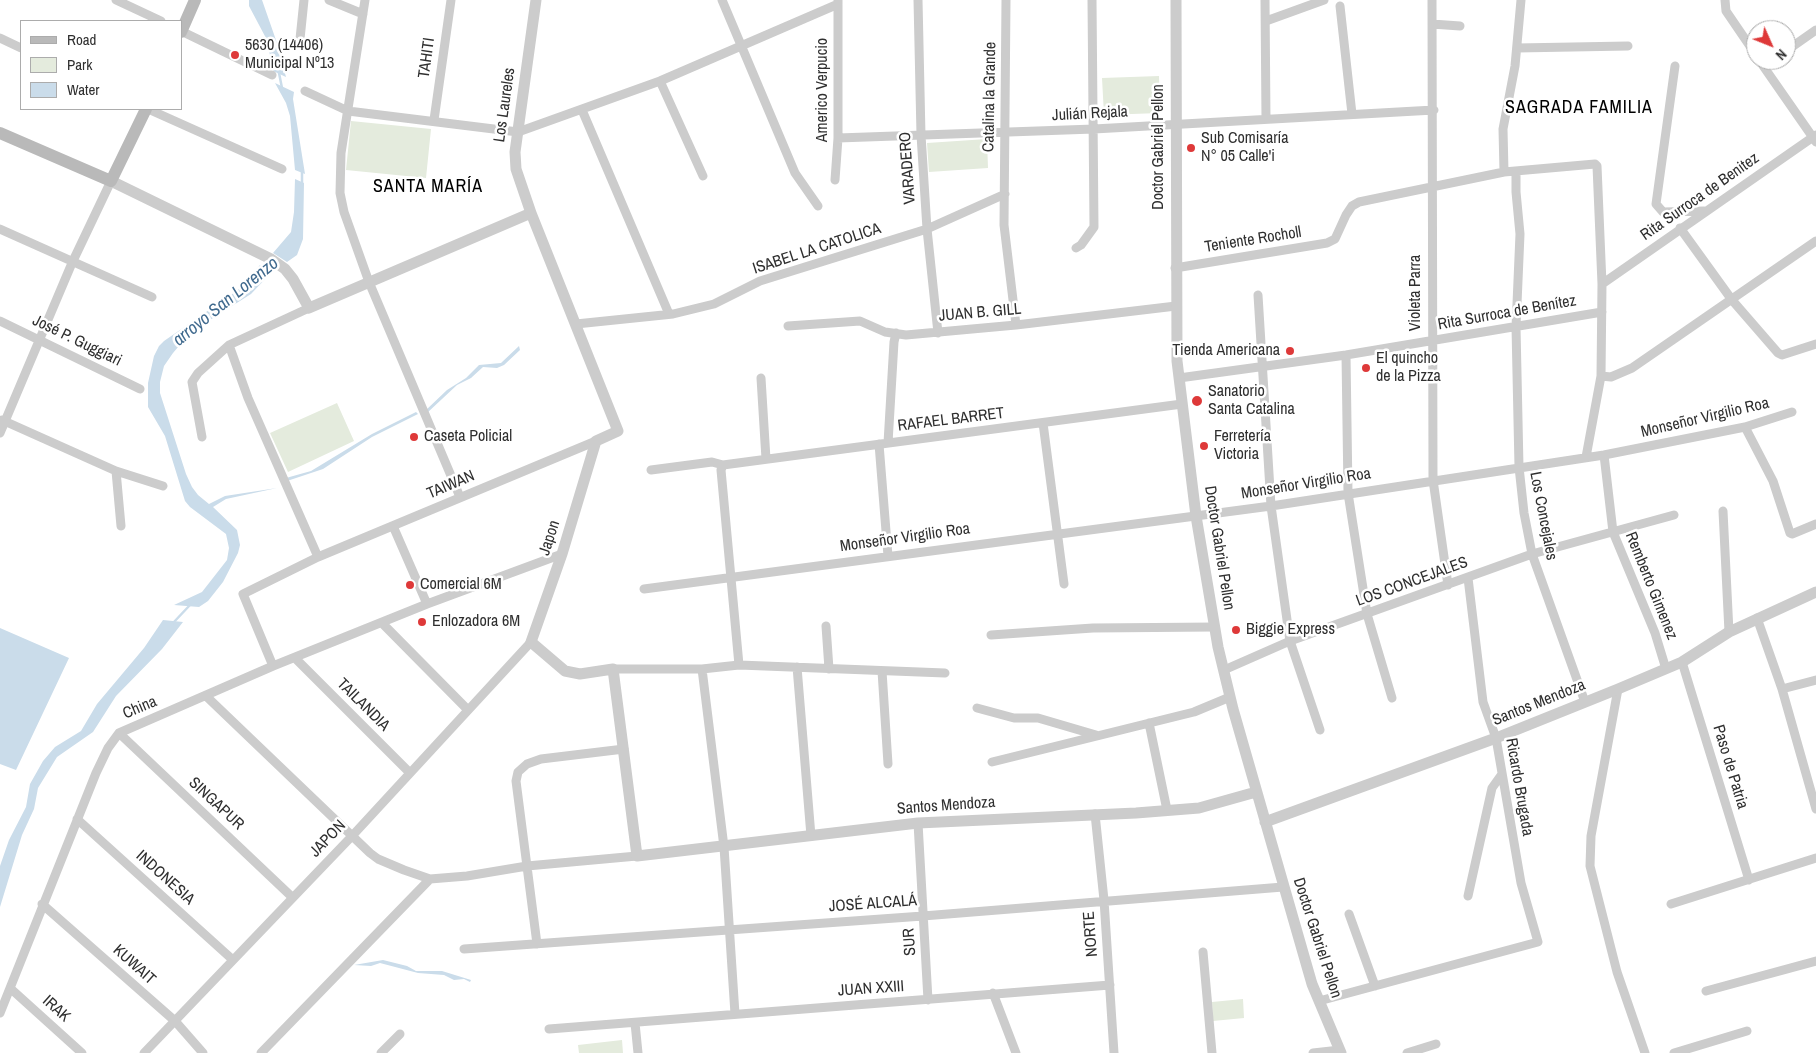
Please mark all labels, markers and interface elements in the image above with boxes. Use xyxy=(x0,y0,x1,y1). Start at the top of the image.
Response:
legend xyxy=(20,20,182,110)
north arrow xyxy=(1746,20,1796,70)
text: Road xyxy=(67,29,96,50)
place label: 5630 (14406) Municipal Nº13 xyxy=(245,36,334,74)
street label: TAHITI xyxy=(415,37,439,79)
street label: Americo Verpucio xyxy=(813,38,833,142)
street label: Catalina la Grande xyxy=(979,42,1001,152)
text: N xyxy=(1772,45,1790,64)
marker: 5630 (14406) Municipal Nº13 xyxy=(229,49,241,61)
text: Park xyxy=(67,54,92,75)
street label: Los Laureles xyxy=(490,66,520,144)
text: Water xyxy=(67,79,99,100)
street label: Doctor Gabriel Pellon xyxy=(1149,84,1169,210)
district label: SAGRADA FAMILIA xyxy=(1503,97,1655,119)
street label: Julián Rejala xyxy=(1052,102,1128,126)
place label: Sub Comisaría N° 05 Calle'i xyxy=(1201,129,1289,167)
street label: VARADERO xyxy=(896,131,920,205)
marker: Sub Comisaría N° 05 Calle'i xyxy=(1185,142,1197,154)
street label: Rita Surroca de Benitez xyxy=(1637,149,1763,245)
district label: SANTA MARÍA xyxy=(372,176,484,198)
street label: ISABEL LA CATOLICA xyxy=(750,219,884,279)
street label: Teniente Rocholl xyxy=(1203,223,1303,257)
water label: arroyo San Lorenzo xyxy=(169,253,283,351)
street label: Violeta Parra xyxy=(1406,255,1426,331)
street label: Rita Surroca de Benítez xyxy=(1436,291,1578,335)
street label: JUAN B. GILL xyxy=(938,300,1022,326)
street label: José P. Guggiari xyxy=(29,311,125,371)
place label: Tienda Americana xyxy=(1172,341,1280,361)
marker: Tienda Americana xyxy=(1284,345,1296,357)
place label: El quincho de la Pizza xyxy=(1376,349,1441,387)
marker: El quincho de la Pizza xyxy=(1360,362,1372,374)
place label: Sanatorio Santa Catalina xyxy=(1208,382,1295,420)
marker: Sanatorio Santa Catalina xyxy=(1190,394,1204,408)
street label: Monseñor Virgilio Roa xyxy=(1639,394,1771,442)
street label: RAFAEL BARRET xyxy=(897,404,1005,436)
place label: Caseta Policial xyxy=(424,427,512,447)
place label: Ferretería Victoria xyxy=(1214,427,1271,465)
marker: Caseta Policial xyxy=(408,431,420,443)
marker: Ferretería Victoria xyxy=(1198,440,1210,452)
street label: Monseñor Virgilio Roa xyxy=(1240,464,1372,504)
street label: TAIWAN xyxy=(424,466,478,504)
street label: Los Concejales xyxy=(1525,470,1561,562)
street label: Doctor Gabriel Pellon xyxy=(1200,485,1238,611)
street label: Japon xyxy=(535,518,565,558)
street label: Monseñor Virgilio Roa xyxy=(839,519,971,557)
street label: Remberto Gimenez xyxy=(1621,529,1681,643)
street label: LOS CONCEJALES xyxy=(1354,553,1470,611)
place label: Comercial 6M xyxy=(420,575,502,595)
marker: Comercial 6M xyxy=(404,579,416,591)
place label: Enlozadora 6M xyxy=(432,612,520,632)
marker: Enlozadora 6M xyxy=(416,616,428,628)
place label: Biggie Express xyxy=(1246,620,1335,640)
marker: Biggie Express xyxy=(1230,624,1242,636)
street label: TAILANDIA xyxy=(333,675,393,735)
street label: Santos Mendoza xyxy=(1490,676,1588,730)
street label: China xyxy=(120,692,160,724)
street label: Paso de Patria xyxy=(1708,723,1752,811)
street label: Ricardo Brugada xyxy=(1501,736,1537,838)
street label: SINGAPUR xyxy=(184,774,248,834)
street label: Santos Mendoza xyxy=(896,793,996,819)
street label: JAPON xyxy=(306,817,350,861)
street label: INDONESIA xyxy=(132,847,198,909)
street label: Doctor Gabriel Pellon xyxy=(1288,875,1346,1001)
street label: JOSÉ ALCALÁ xyxy=(828,891,918,917)
street label: NORTE xyxy=(1080,911,1102,957)
street label: SUR xyxy=(899,928,921,956)
street label: KUWAIT xyxy=(109,941,159,989)
street label: JUAN XXIII xyxy=(837,977,905,1001)
street label: IRAK xyxy=(38,992,74,1026)

